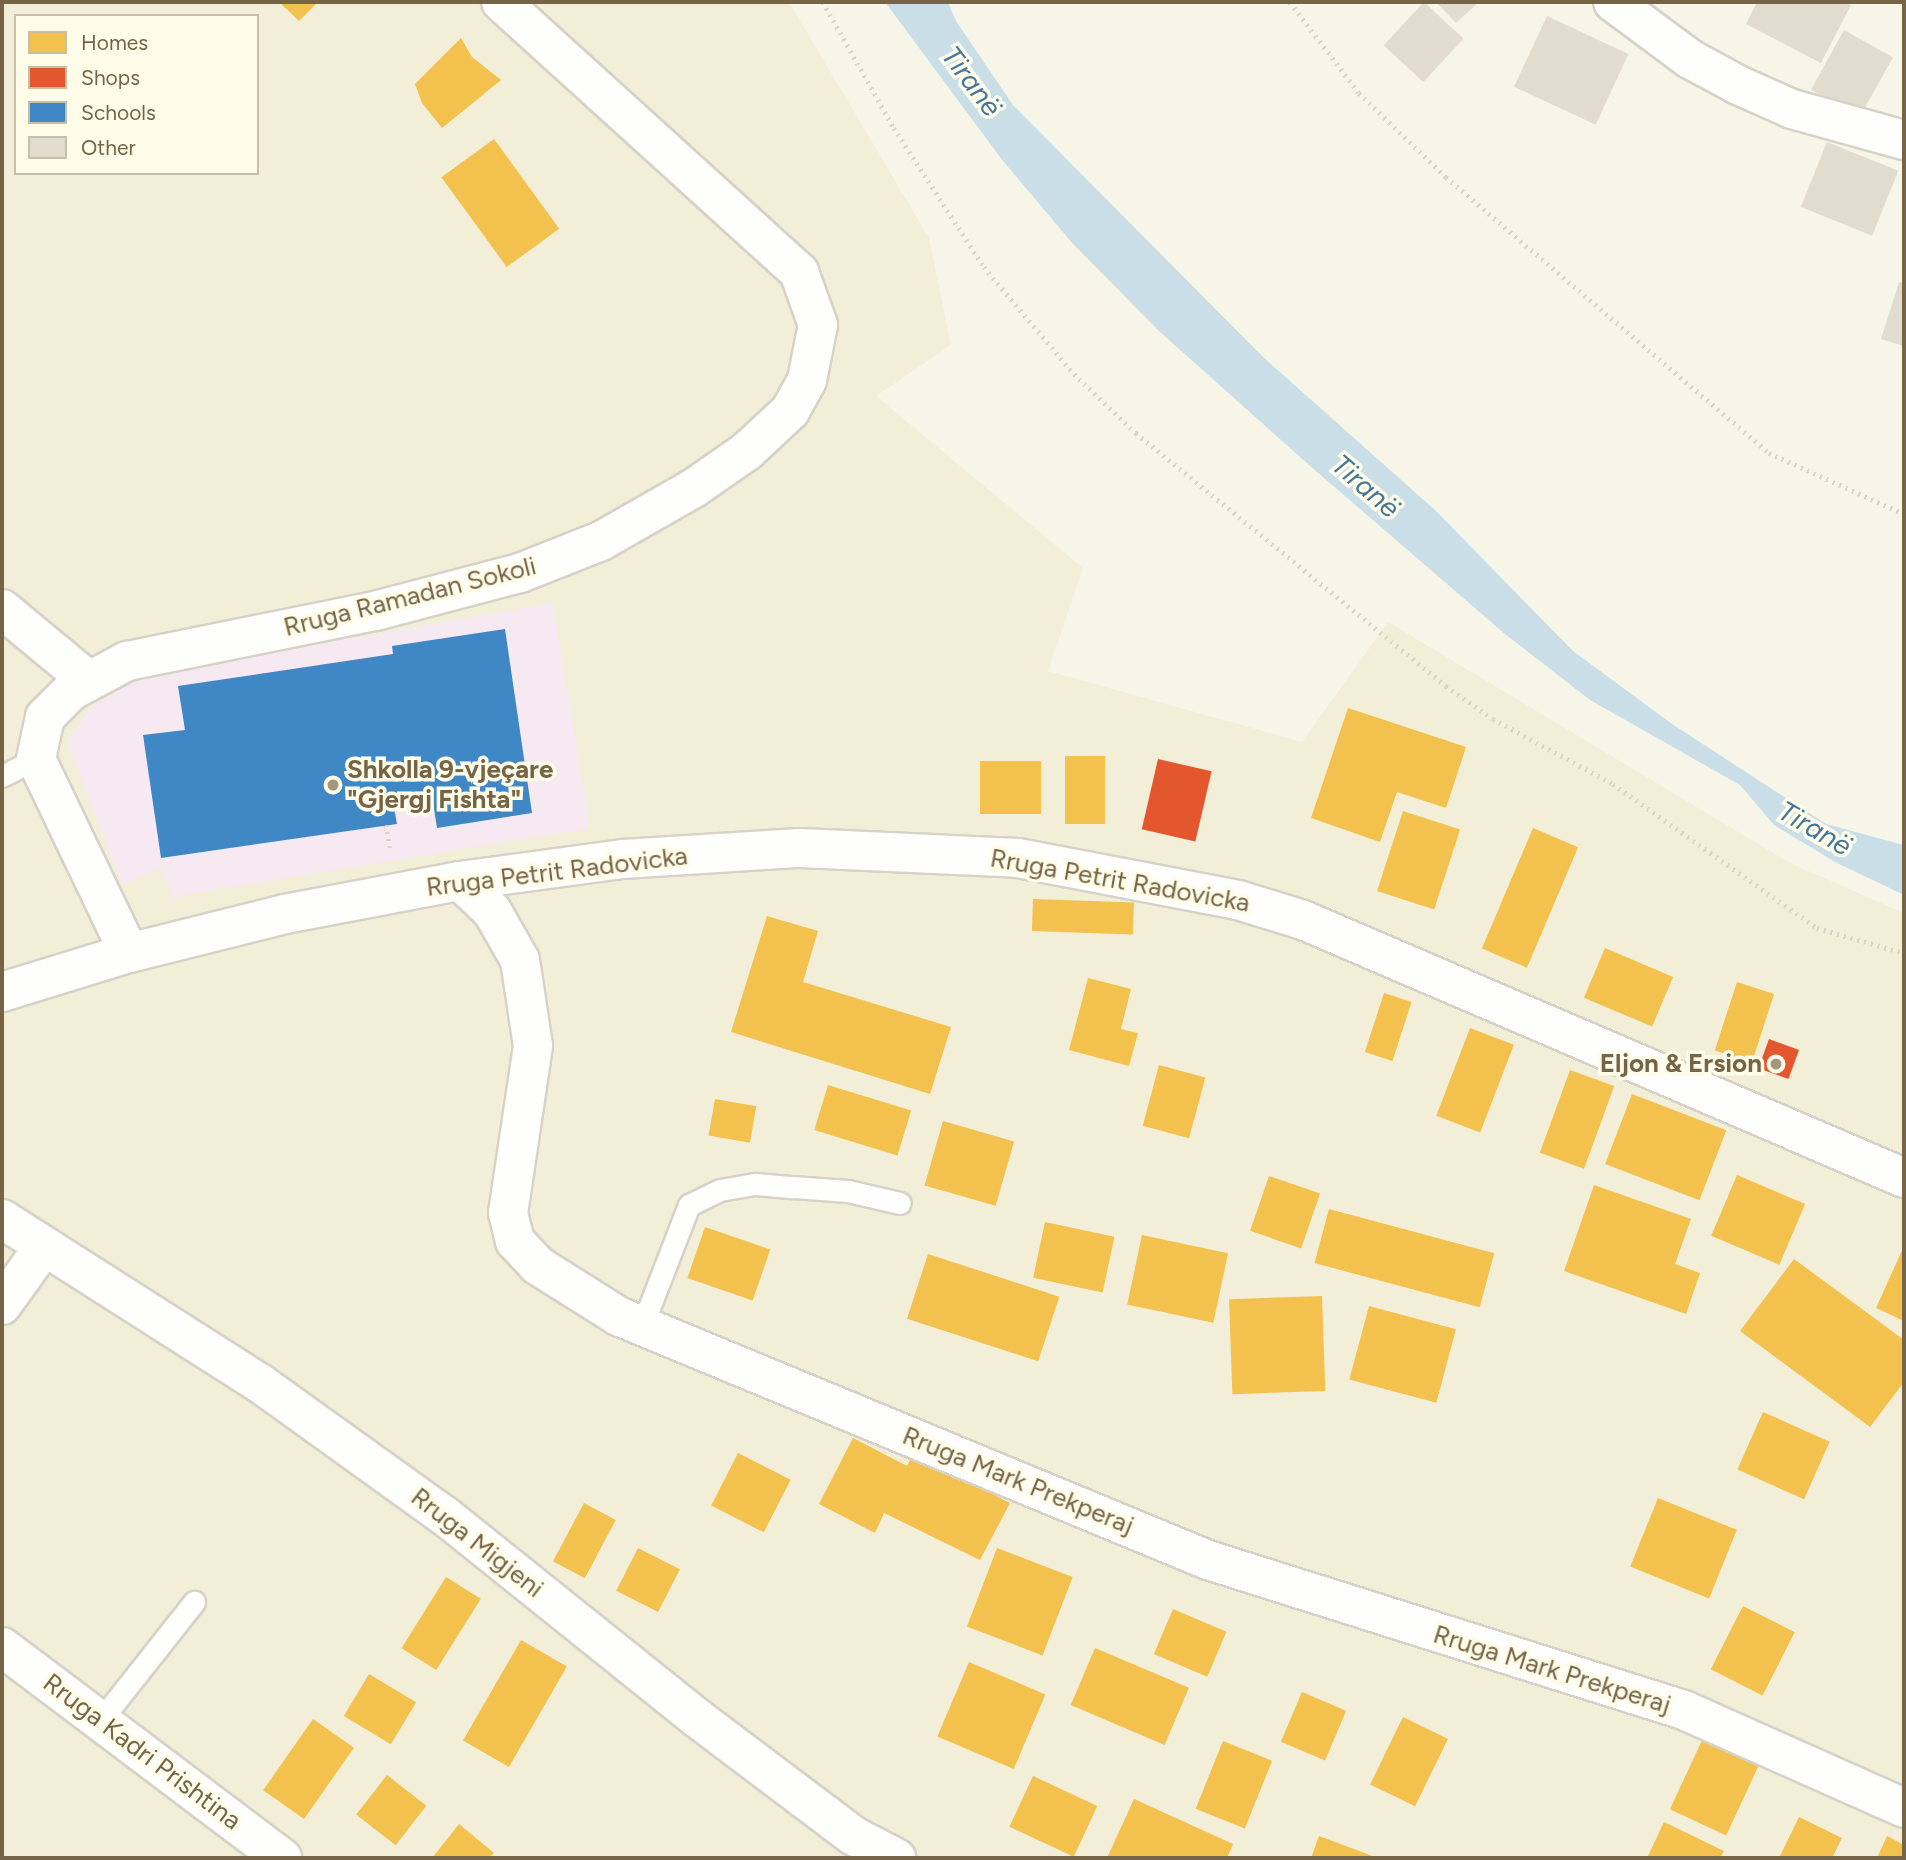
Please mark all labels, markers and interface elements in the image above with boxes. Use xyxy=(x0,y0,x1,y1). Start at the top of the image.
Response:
legend xyxy=(14,14,259,175)
text: Homes xyxy=(81,30,148,55)
water label: Tiranë xyxy=(935,39,1009,123)
text: Shops xyxy=(81,65,140,90)
text: Schools xyxy=(81,100,156,125)
text: Other xyxy=(81,135,136,160)
water label: Tiranë xyxy=(1325,447,1407,525)
street label: Rruga Ramadan Sokoli xyxy=(281,551,539,643)
place label: Shkolla 9-vjeçare "Gjergj Fishta" xyxy=(347,754,553,816)
marker: Shkolla 9-vjeçare "Gjergj Fishta" xyxy=(325,777,341,793)
water label: Tiranë xyxy=(1772,794,1858,862)
street label: Rruga Petrit Radovicka xyxy=(425,840,689,904)
street label: Rruga Petrit Radovicka xyxy=(988,843,1252,919)
place label: Eljon & Ersion xyxy=(1600,1048,1762,1080)
marker: Eljon & Ersion xyxy=(1768,1056,1784,1072)
street label: Rruga Mark Prekperaj xyxy=(898,1420,1138,1542)
street label: Rruga Migjeni xyxy=(405,1482,549,1604)
street label: Rruga Mark Prekperaj xyxy=(1429,1619,1675,1721)
street label: Rruga Kadri Prishtina xyxy=(37,1667,247,1837)

